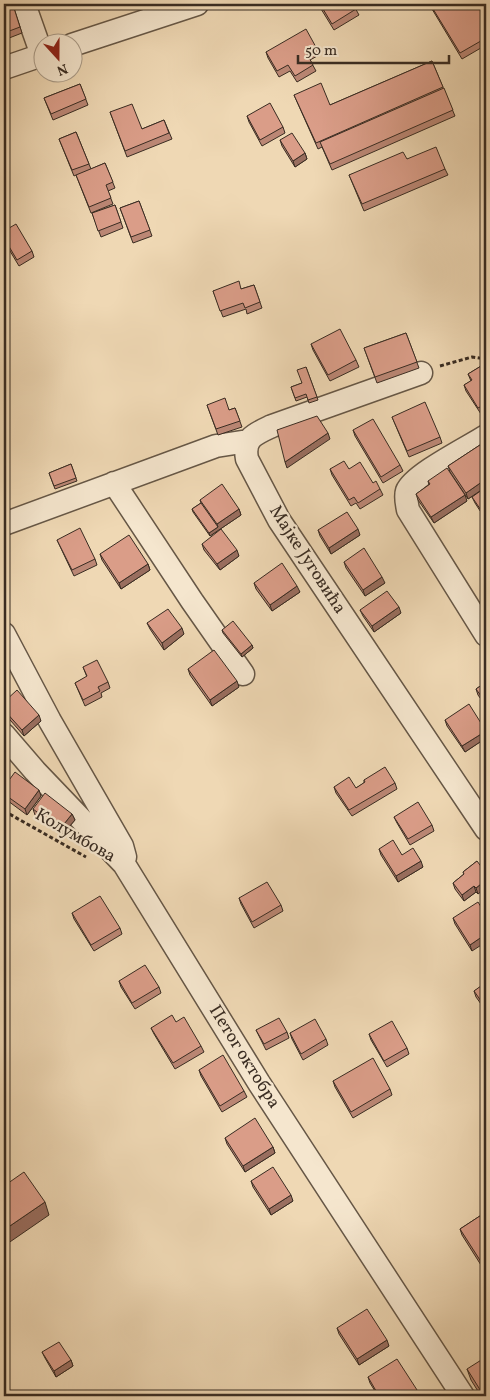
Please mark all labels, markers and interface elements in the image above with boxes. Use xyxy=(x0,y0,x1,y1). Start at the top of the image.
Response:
north arrow xyxy=(32,32,82,82)
scale bar xyxy=(298,32,449,64)
text: 50 m xyxy=(305,41,337,62)
text: N xyxy=(54,58,70,79)
street label: Мајке Југовића xyxy=(262,501,352,619)
street label: Колумбова xyxy=(30,803,120,869)
street label: Петог октобра xyxy=(202,1000,286,1114)

